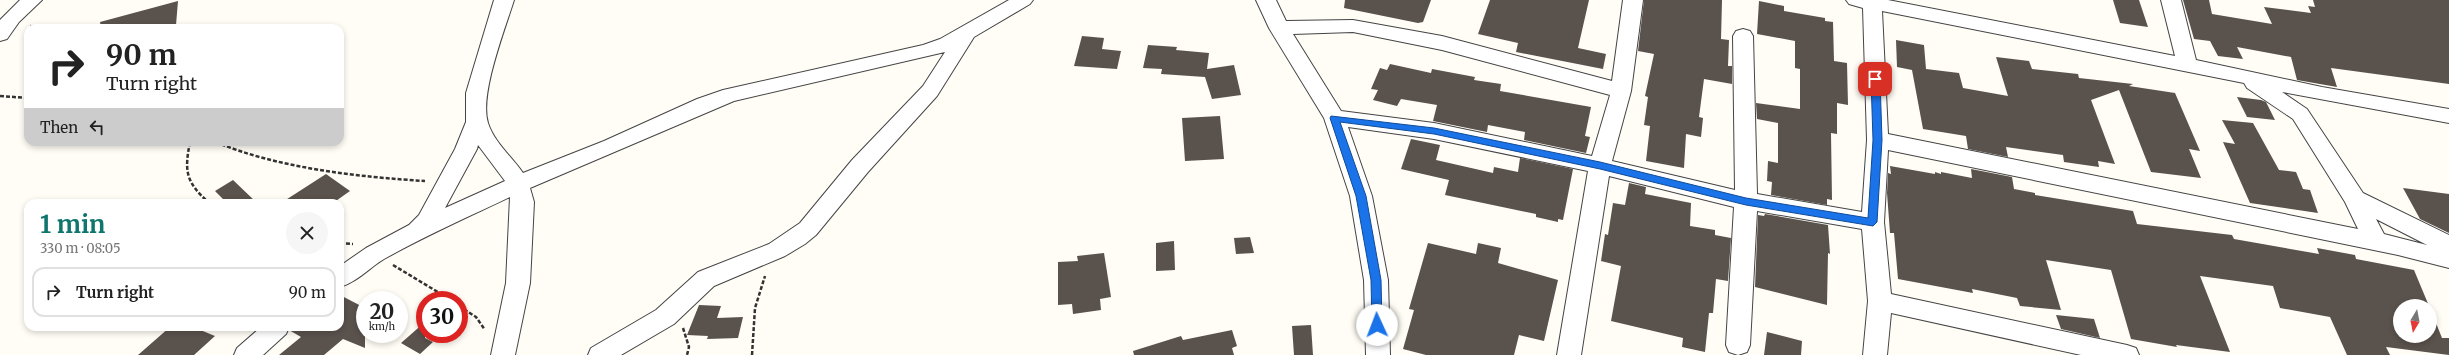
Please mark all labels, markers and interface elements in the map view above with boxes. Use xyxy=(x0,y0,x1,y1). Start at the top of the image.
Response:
text: 90 m xyxy=(106,37,177,73)
icon: right xyxy=(40,40,92,92)
pin xyxy=(1858,62,1892,96)
icon: arrive xyxy=(1864,68,1886,90)
text: Turn right xyxy=(106,72,197,95)
icon: left xyxy=(86,116,108,138)
text: Then xyxy=(40,118,78,137)
text: 1 min xyxy=(40,209,105,240)
button: close xyxy=(286,212,328,254)
text: 330 m · 08:05 xyxy=(40,240,121,257)
icon: right xyxy=(42,281,64,303)
text: Turn right xyxy=(76,283,154,302)
text: 90 m xyxy=(289,283,326,302)
speed limit sign: 30 xyxy=(416,291,468,343)
text: 20 xyxy=(370,299,394,324)
north arrow xyxy=(2393,299,2437,343)
map controls xyxy=(2393,299,2437,343)
position arrow xyxy=(1356,304,1398,346)
text: km/h xyxy=(369,320,395,333)

